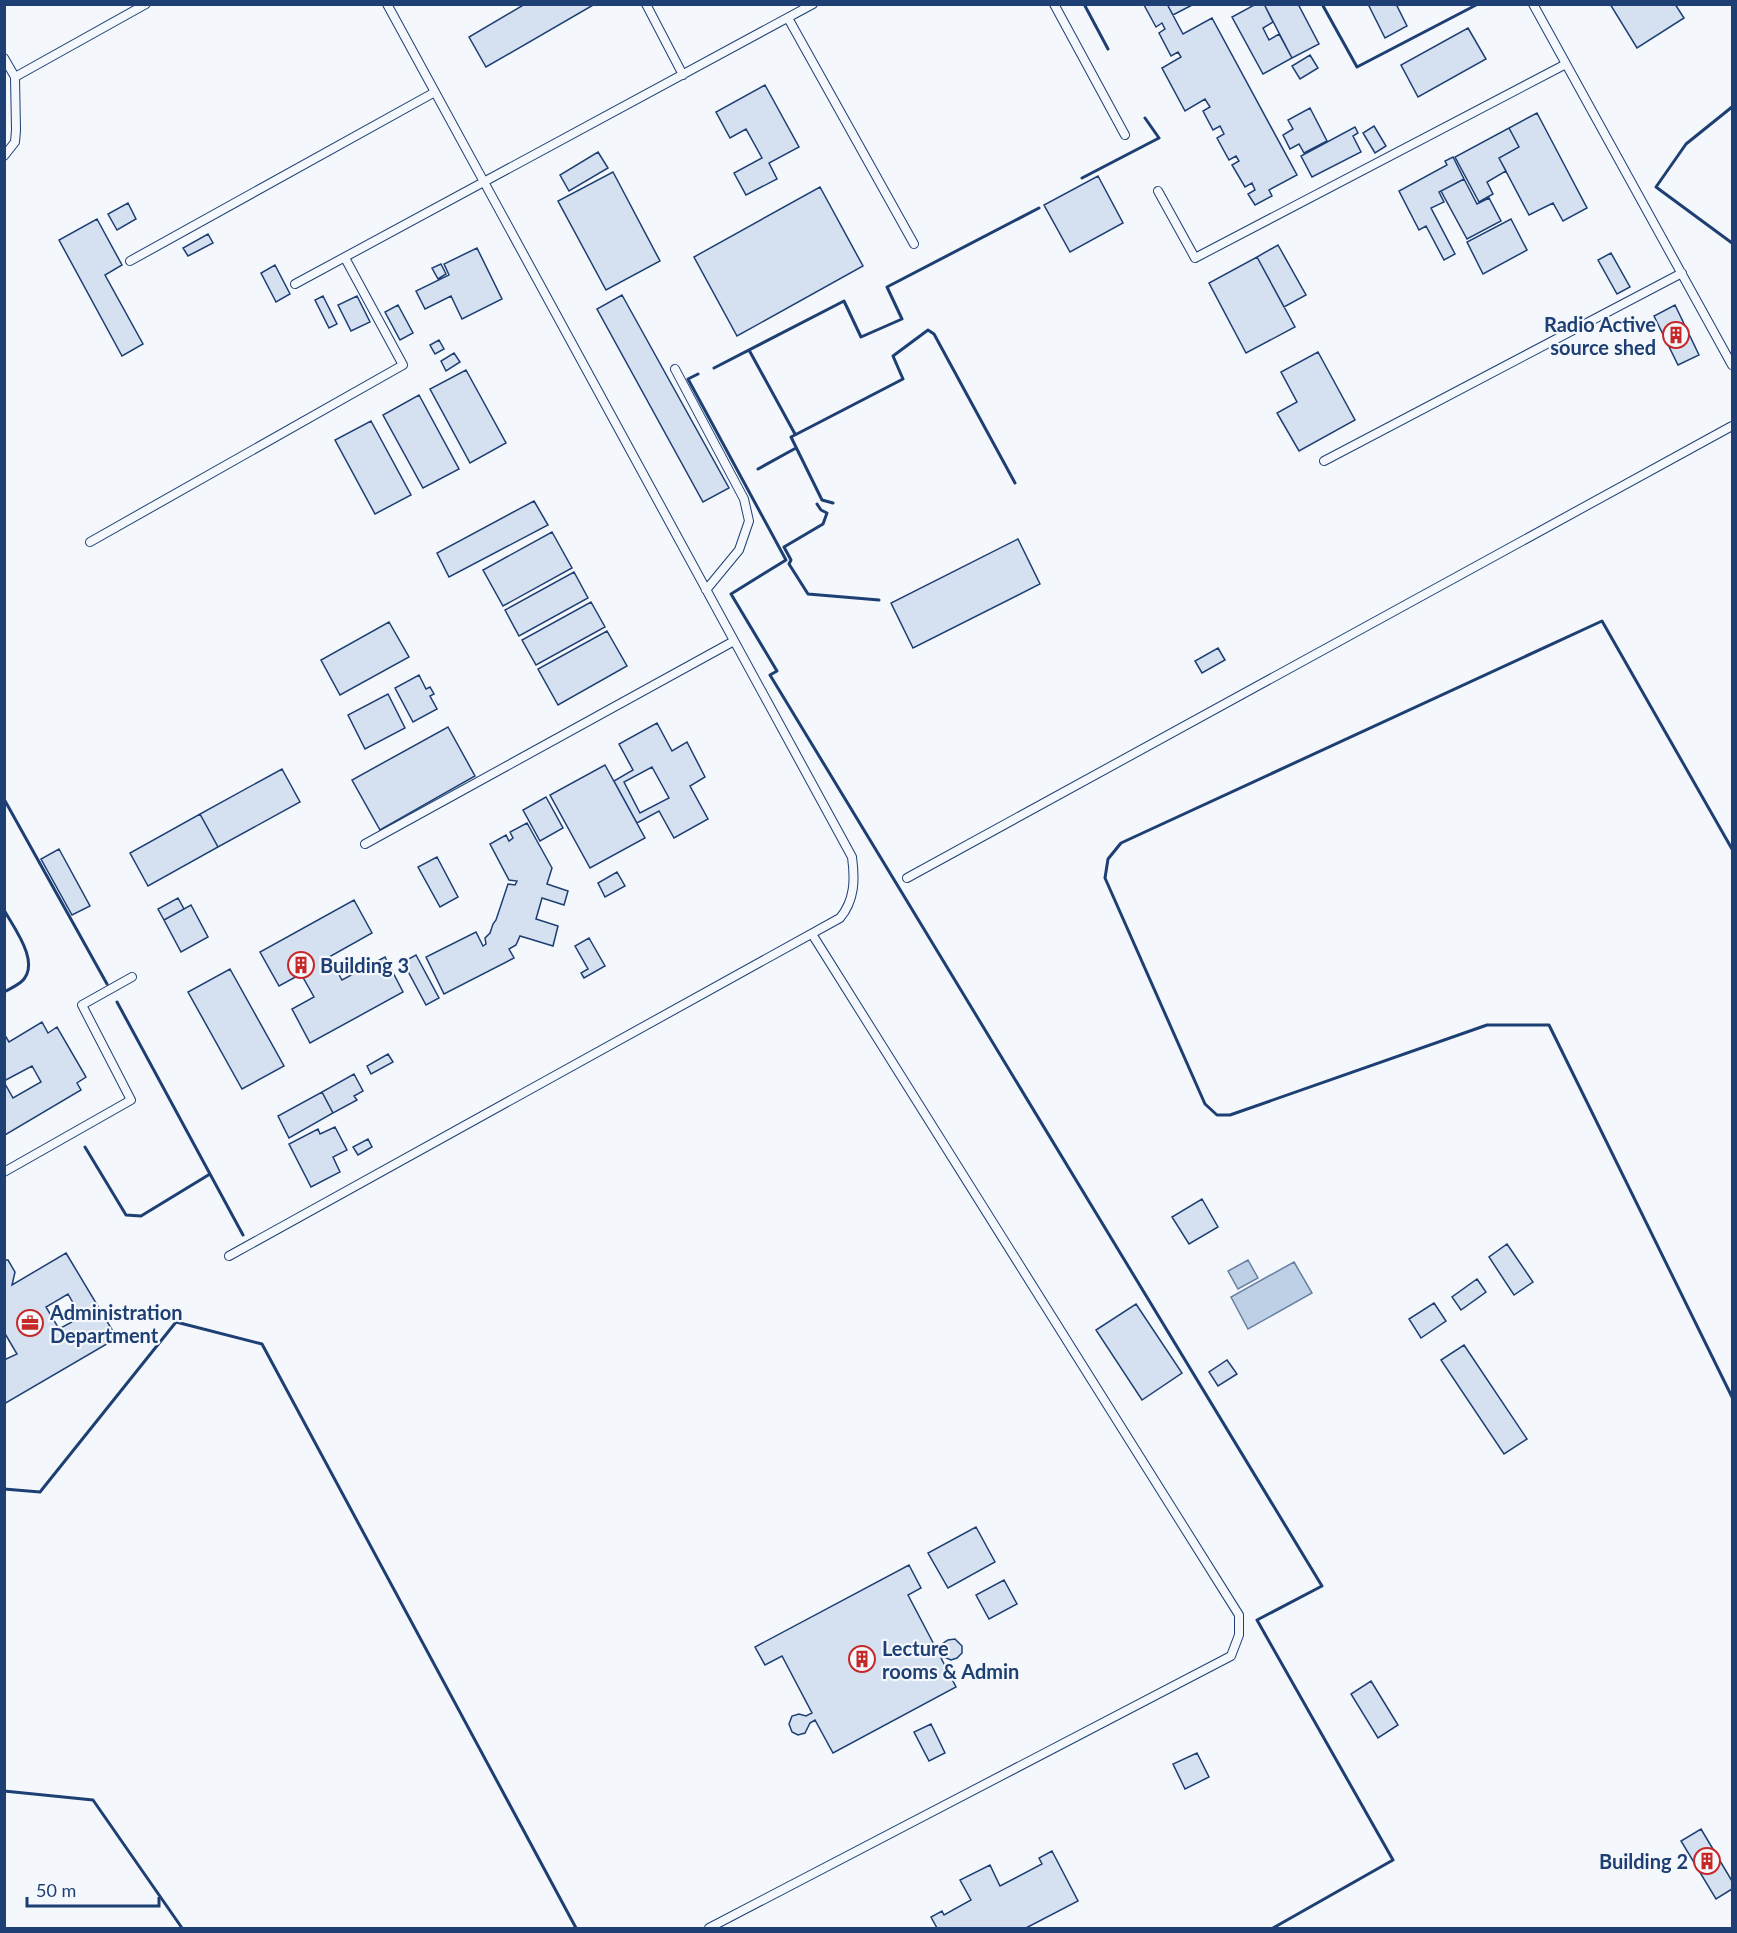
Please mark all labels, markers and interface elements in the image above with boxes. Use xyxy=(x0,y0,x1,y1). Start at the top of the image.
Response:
place label: Radio Active source shed xyxy=(1544,312,1656,359)
building icon: Radio Active source shed xyxy=(1661,320,1691,350)
building icon: Building 3 xyxy=(286,950,316,980)
place label: Building 3 xyxy=(320,953,409,977)
place label: Administration Department xyxy=(49,1300,182,1347)
office icon: Administration Department xyxy=(15,1308,45,1338)
place label: Lecture rooms & Admin xyxy=(882,1636,1019,1683)
building icon: Lecture rooms & Admin xyxy=(847,1644,877,1674)
building icon: Building 2 xyxy=(1692,1846,1722,1876)
place label: Building 2 xyxy=(1599,1849,1688,1873)
scale bar xyxy=(27,1870,159,1908)
text: 50 m xyxy=(36,1879,76,1901)

